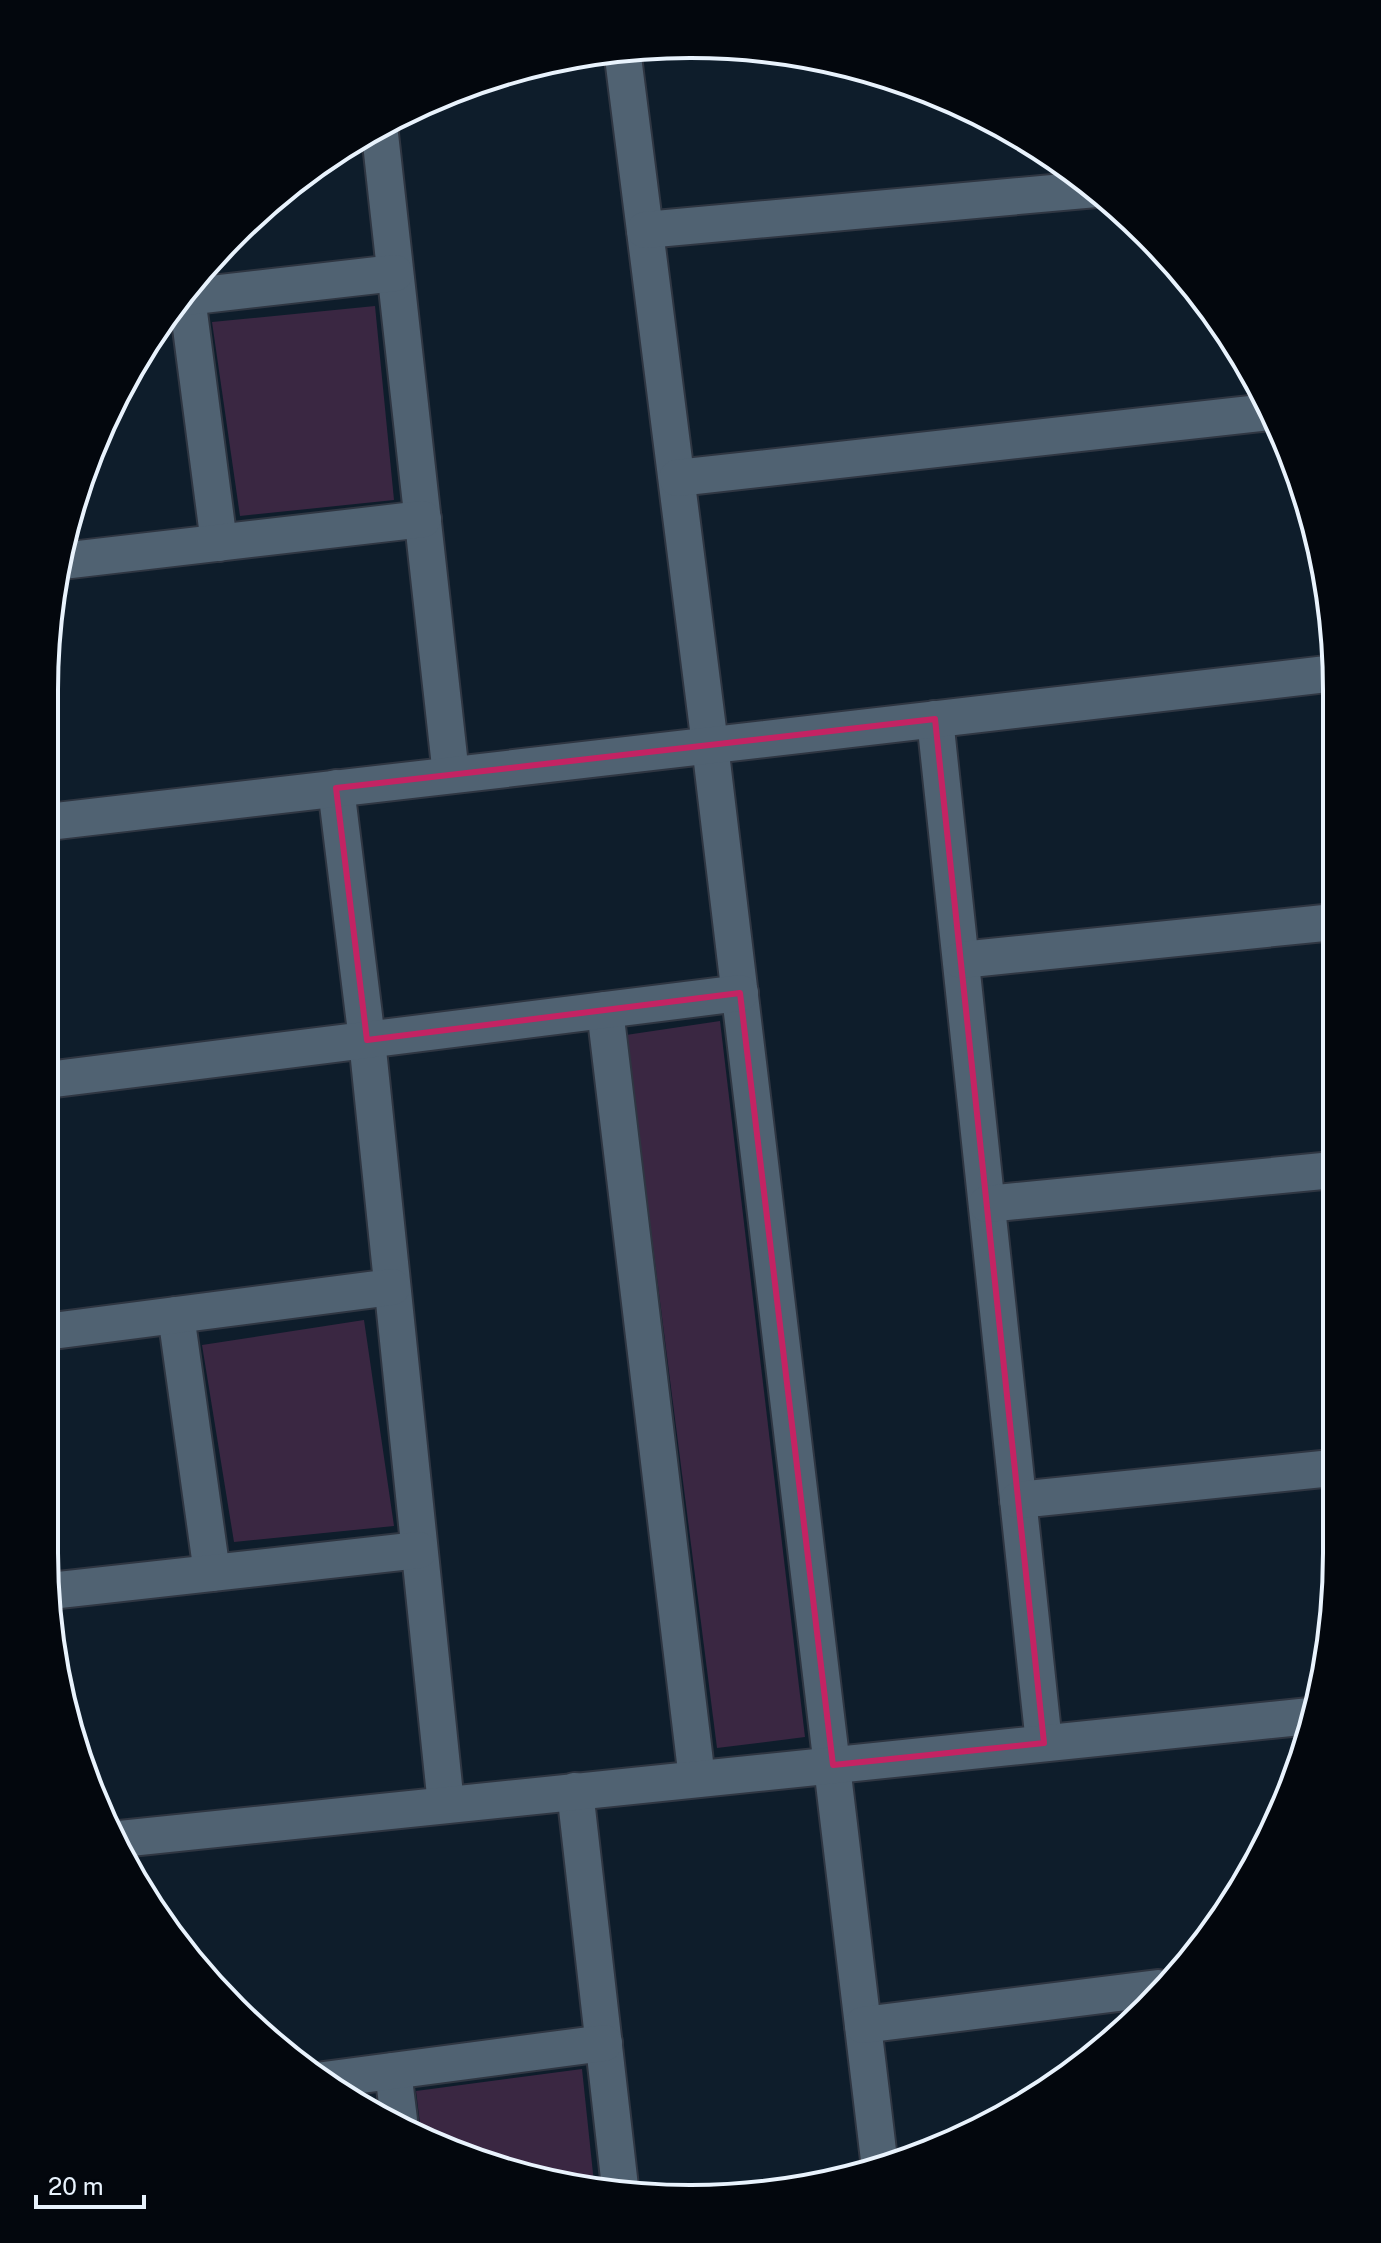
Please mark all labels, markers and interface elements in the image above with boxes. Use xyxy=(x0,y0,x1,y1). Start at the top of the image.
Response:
scale bar xyxy=(36,2159,144,2209)
text: 20 m xyxy=(48,2172,104,2200)

